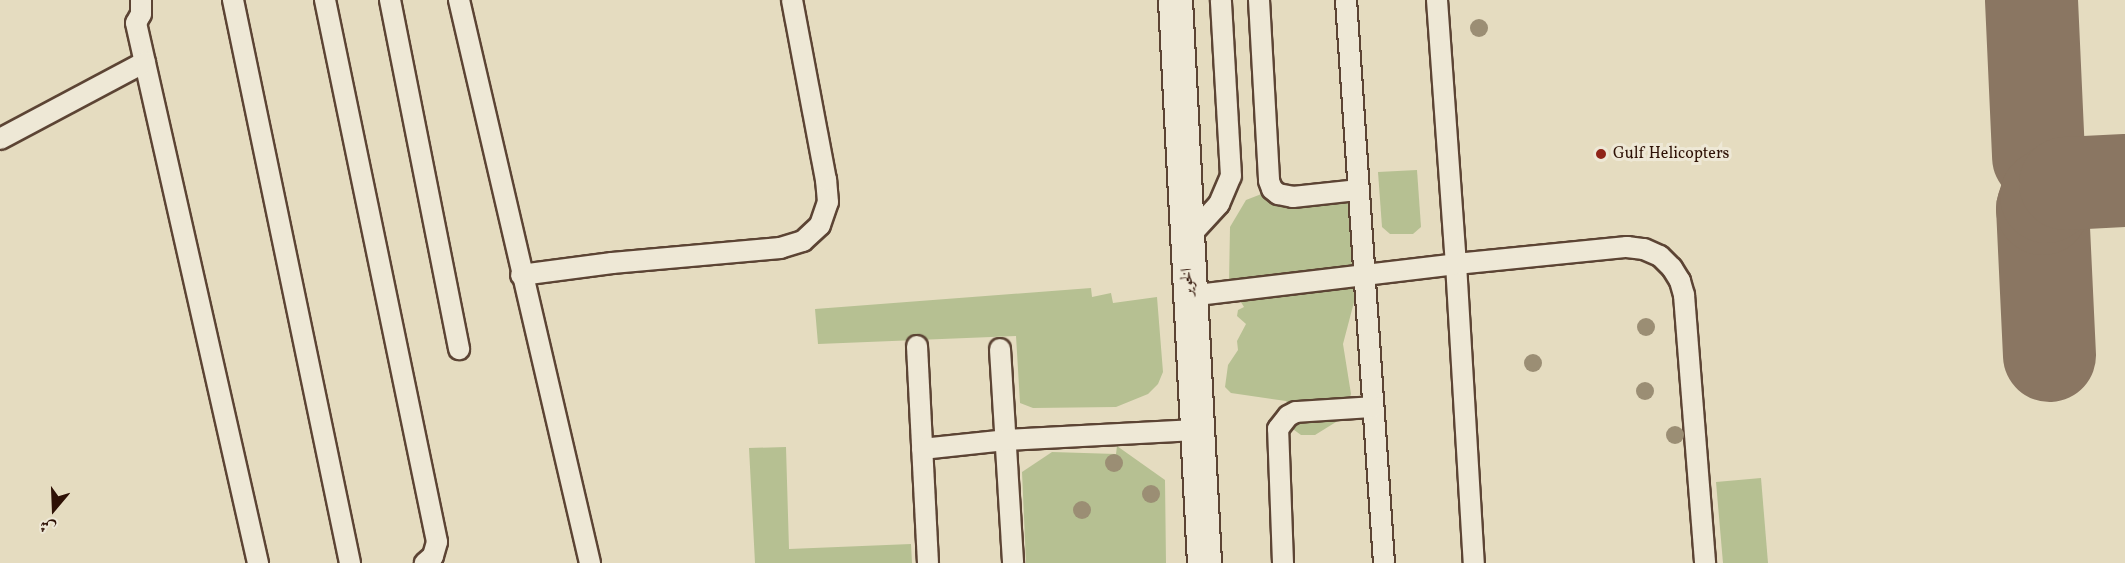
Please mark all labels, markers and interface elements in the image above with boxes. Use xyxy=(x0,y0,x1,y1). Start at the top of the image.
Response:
place label: Gulf Helicopters xyxy=(1613,144,1728,164)
marker: Gulf Helicopters xyxy=(1594,147,1608,161)
street label: الخوير xyxy=(1178,268,1198,296)
north arrow xyxy=(24,479,84,539)
text: ش xyxy=(37,513,59,539)

